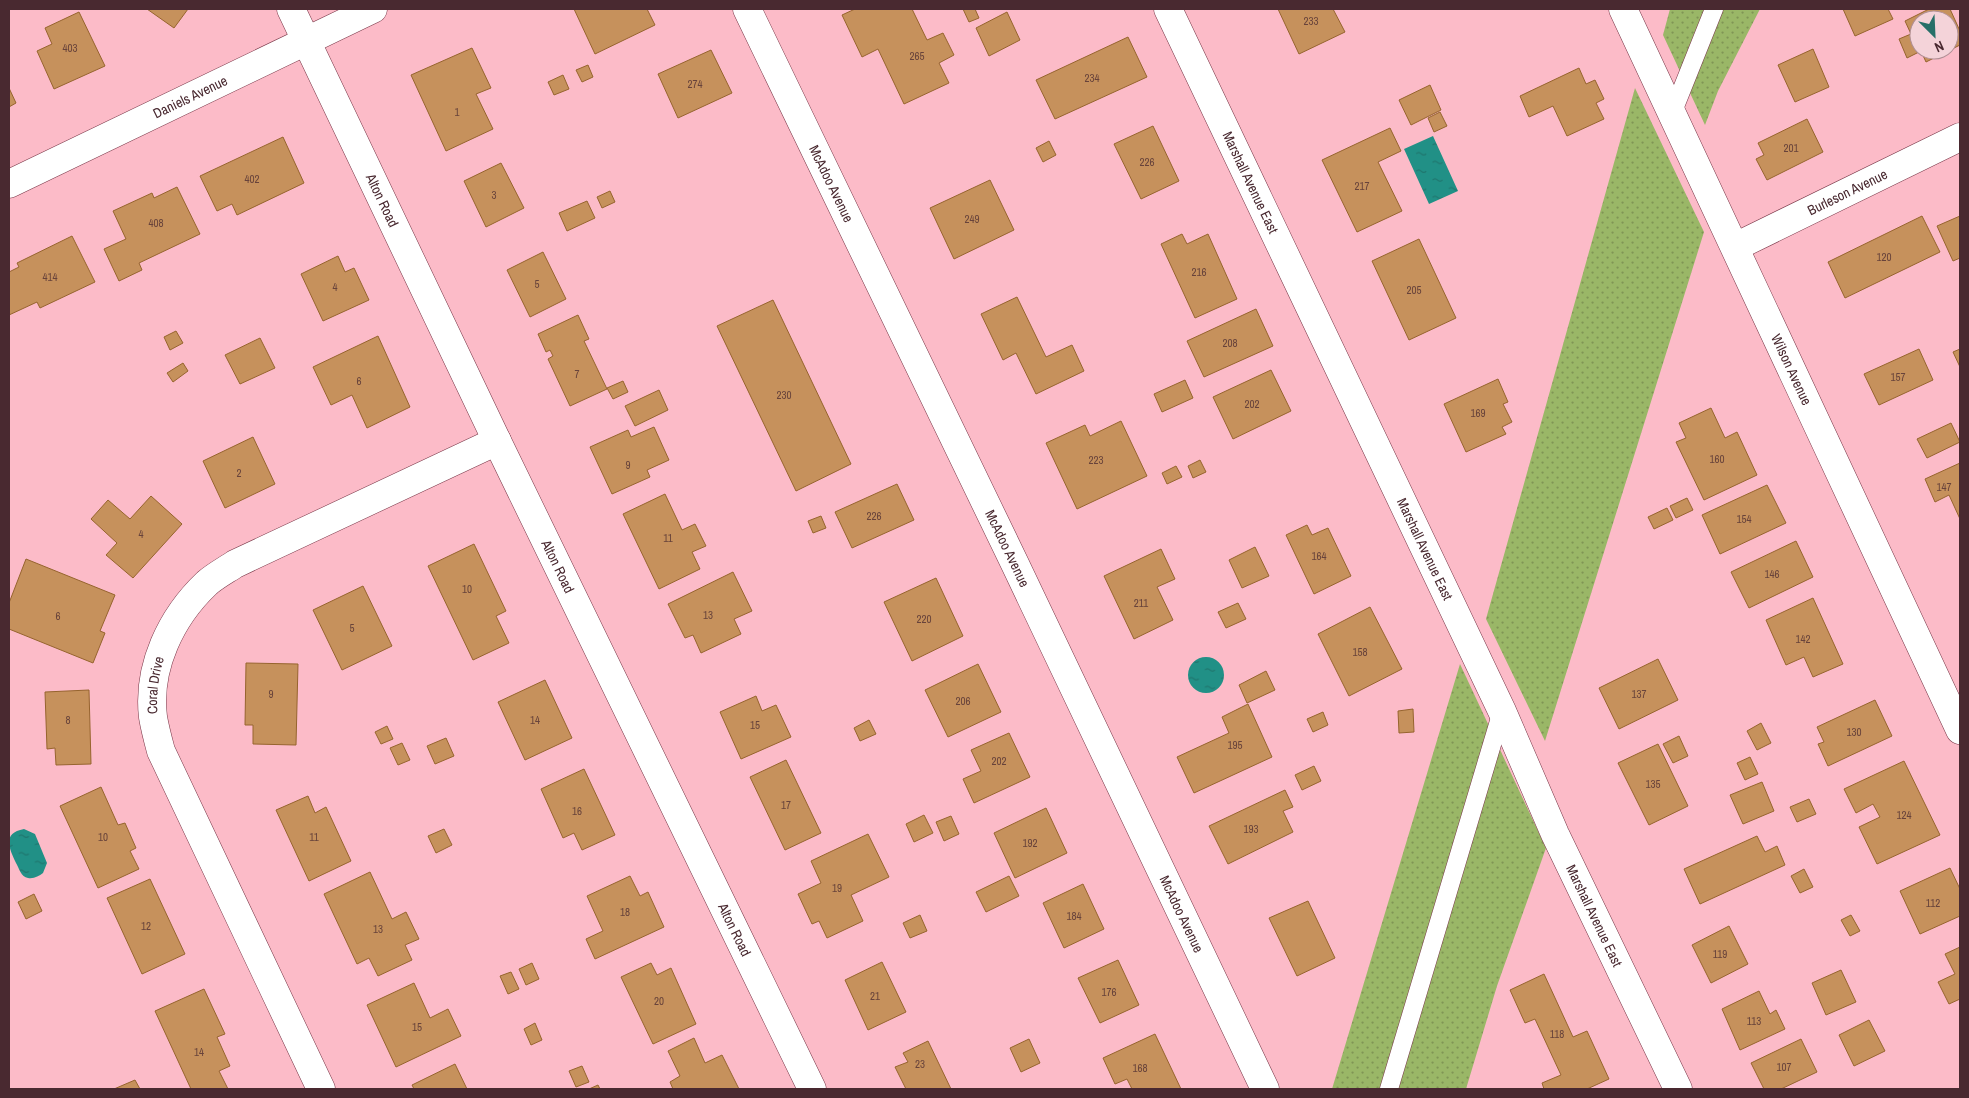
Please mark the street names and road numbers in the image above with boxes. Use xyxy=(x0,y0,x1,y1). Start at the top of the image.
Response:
street label: Daniels Avenue xyxy=(150,71,230,122)
street label: Marshall Avenue East xyxy=(1219,128,1282,236)
street label: McAdoo Avenue xyxy=(805,142,858,225)
street label: Burleson Avenue xyxy=(1804,165,1890,219)
street label: Alton Road xyxy=(361,170,403,230)
street label: Wilson Avenue xyxy=(1767,331,1816,408)
street label: Marshall Avenue East xyxy=(1393,495,1457,603)
street label: McAdoo Avenue xyxy=(981,507,1034,590)
street label: Alton Road xyxy=(537,536,578,596)
street label: Coral Drive xyxy=(143,654,168,715)
street label: Marshall Avenue East xyxy=(1562,862,1627,970)
street label: McAdoo Avenue xyxy=(1156,872,1208,956)
street label: Alton Road xyxy=(714,899,755,959)

